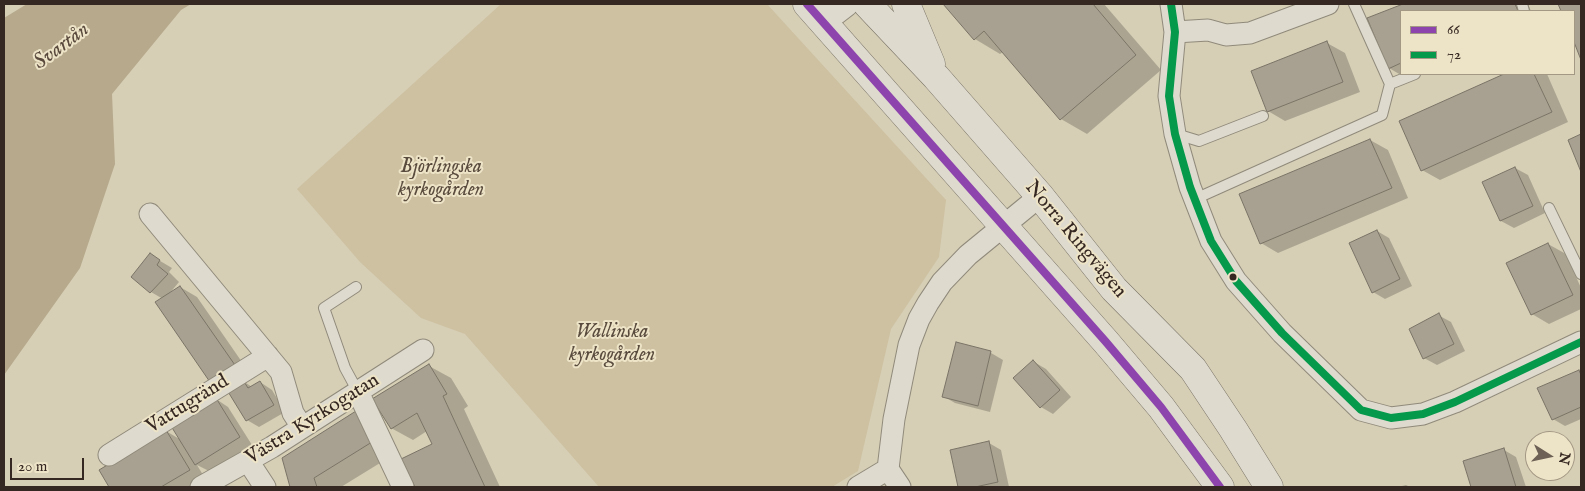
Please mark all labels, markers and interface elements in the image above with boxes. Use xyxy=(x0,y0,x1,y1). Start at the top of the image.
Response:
legend xyxy=(1400,10,1575,75)
water label: Svartån xyxy=(29,18,95,76)
text: 66 xyxy=(1447,20,1460,39)
text: 72 xyxy=(1447,45,1461,64)
park label: Björlingska kyrkogården xyxy=(398,156,484,203)
street label: Norra Ringvägen xyxy=(1019,177,1131,303)
unlabelled marker xyxy=(1228,272,1238,282)
park label: Wallinska kyrkogården xyxy=(569,321,655,368)
street label: Västra Kyrkogatan xyxy=(242,369,384,471)
street label: Vattugränd xyxy=(142,370,234,440)
north arrow xyxy=(1525,431,1575,481)
scale bar xyxy=(12,448,86,480)
text: N xyxy=(1554,451,1574,466)
text: 20 m xyxy=(18,457,47,476)

